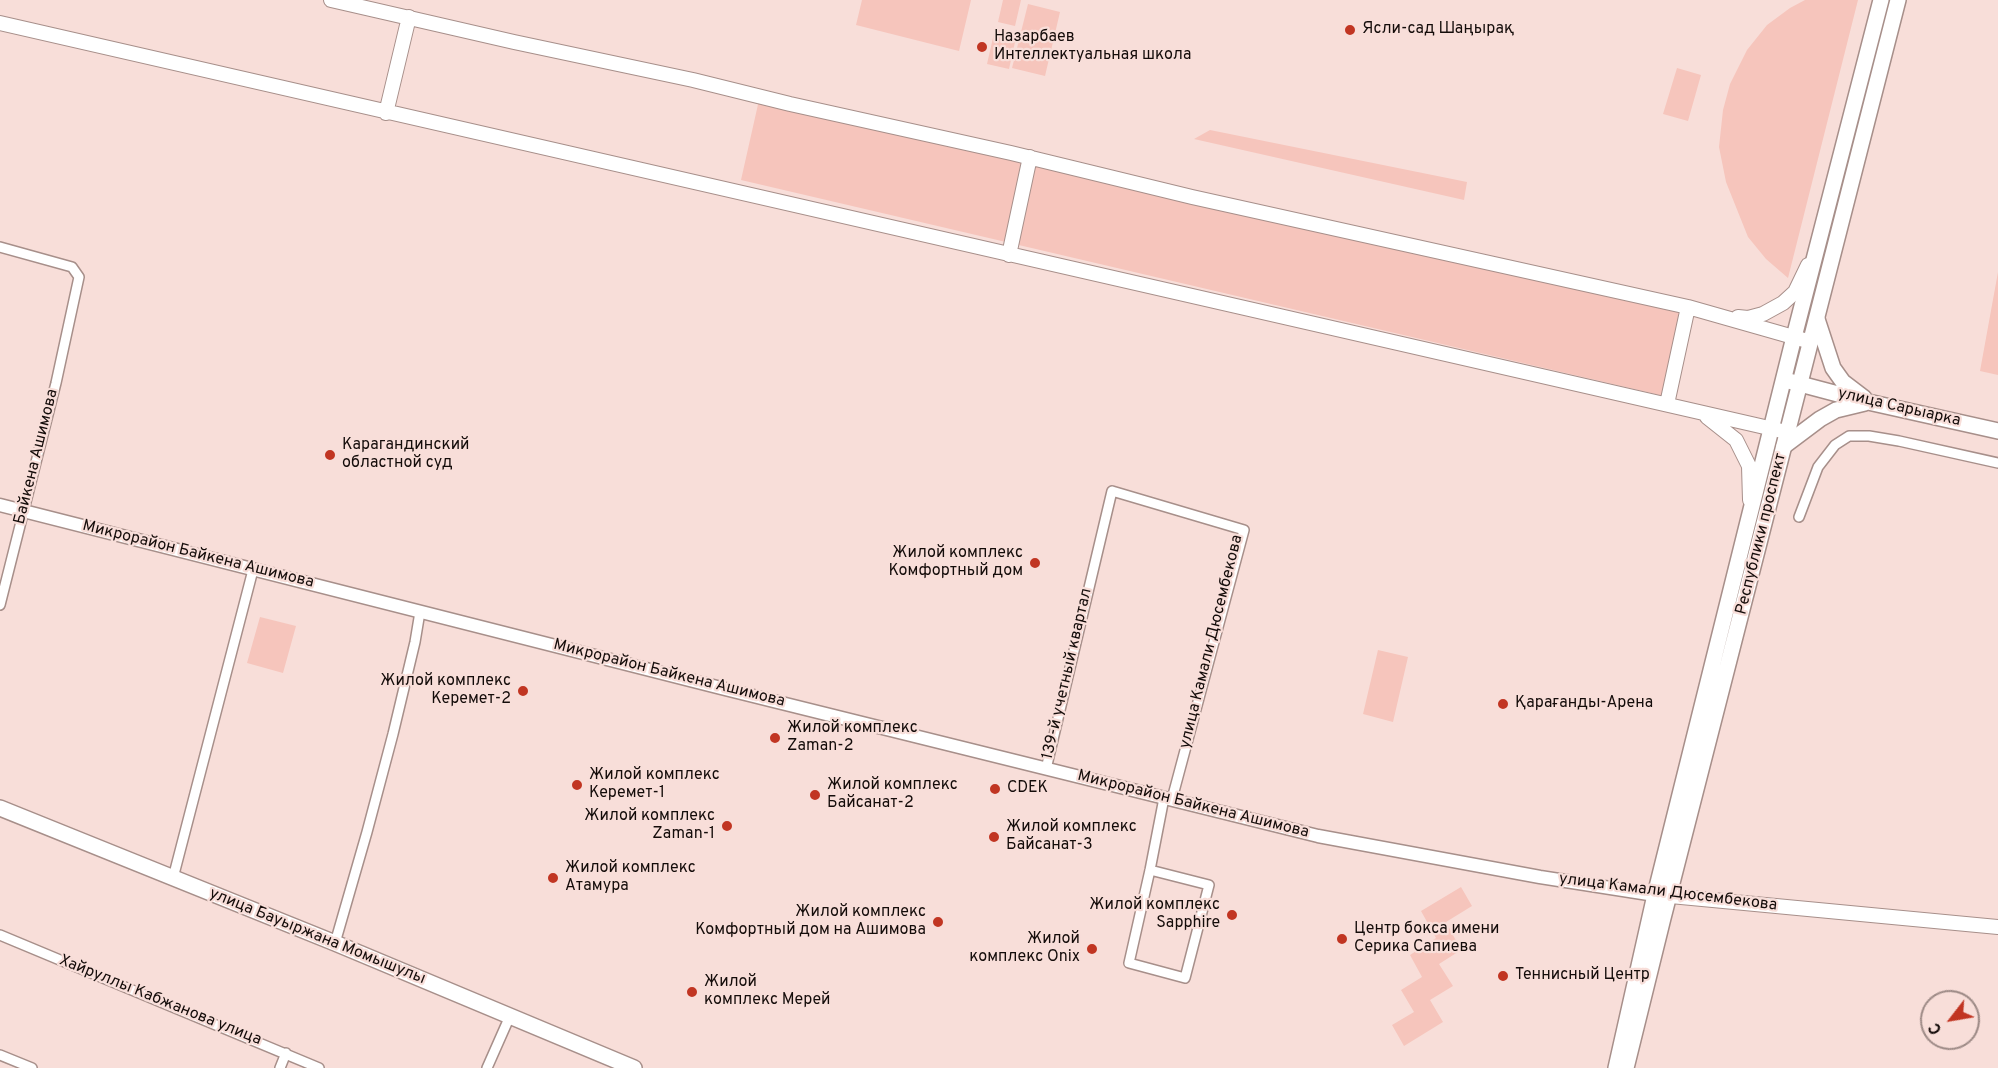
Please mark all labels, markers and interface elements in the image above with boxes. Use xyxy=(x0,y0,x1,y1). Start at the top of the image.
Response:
place label: Ясли-сад Шаңырақ xyxy=(1362,20,1514,40)
marker: Ясли-сад Шаңырақ xyxy=(1343,23,1357,37)
place label: Назарбаев Интеллектуальная школа xyxy=(994,28,1191,66)
marker: Назарбаев Интеллектуальная школа xyxy=(975,40,989,54)
street label: улица Сарыарка xyxy=(1836,385,1962,431)
street label: Байкена Ашимова xyxy=(11,387,63,527)
place label: Карагандинский областной суд xyxy=(342,436,470,474)
marker: Карагандинский областной суд xyxy=(323,448,337,462)
street label: Республики проспект xyxy=(1733,451,1791,617)
street label: Микрорайон Байкена Ашимова xyxy=(80,517,316,593)
street label: улица Камали Дюсембекова xyxy=(1176,533,1248,751)
place label: Жилой комплекс Комфортный дом xyxy=(888,544,1023,582)
marker: Жилой комплекс Комфортный дом xyxy=(1028,556,1042,570)
street label: 139-й учетный квартал xyxy=(1039,586,1097,762)
street label: Микрорайон Байкена Ашимова xyxy=(551,636,787,712)
place label: Жилой комплекс Керемет-2 xyxy=(380,672,511,710)
marker: Жилой комплекс Керемет-2 xyxy=(516,684,530,698)
place label: Қарағанды-Арена xyxy=(1515,694,1653,714)
marker: Қарағанды-Арена xyxy=(1496,697,1510,711)
place label: Жилой комплекс Zaman-2 xyxy=(787,719,918,757)
marker: Жилой комплекс Zaman-2 xyxy=(768,731,782,745)
place label: Жилой комплекс Керемет-1 xyxy=(589,766,720,804)
street label: Микрорайон Байкена Ашимова xyxy=(1075,767,1311,843)
place label: Жилой комплекс Байсанат-2 xyxy=(827,776,958,814)
marker: Жилой комплекс Керемет-1 xyxy=(570,778,584,792)
place label: CDEK xyxy=(1007,779,1048,799)
marker: CDEK xyxy=(988,782,1002,796)
marker: Жилой комплекс Байсанат-2 xyxy=(808,788,822,802)
place label: Жилой комплекс Zaman-1 xyxy=(584,807,715,845)
place label: Жилой комплекс Байсанат-3 xyxy=(1006,818,1137,856)
marker: Жилой комплекс Zaman-1 xyxy=(720,819,734,833)
marker: Жилой комплекс Байсанат-3 xyxy=(987,830,1001,844)
place label: Жилой комплекс Атамура xyxy=(565,859,696,897)
street label: улица Камали Дюсембекова xyxy=(1558,870,1778,916)
marker: Жилой комплекс Атамура xyxy=(546,871,560,885)
street label: улица Бауыржана Момышулы xyxy=(206,885,428,989)
place label: Жилой комплекс Sapphire xyxy=(1089,896,1220,934)
place label: Жилой комплекс Комфортный дом на Ашимова xyxy=(695,903,926,941)
marker: Жилой комплекс Sapphire xyxy=(1225,908,1239,922)
marker: Жилой комплекс Комфортный дом на Ашимова xyxy=(931,915,945,929)
place label: Центр бокса имени Серика Сапиева xyxy=(1354,920,1499,958)
place label: Жилой комплекс Onix xyxy=(969,930,1080,968)
marker: Центр бокса имени Серика Сапиева xyxy=(1335,932,1349,946)
marker: Жилой комплекс Onix xyxy=(1085,942,1099,956)
street label: Хайруллы Кабжанова улица xyxy=(56,952,264,1050)
place label: Теннисный Центр xyxy=(1515,966,1650,986)
marker: Теннисный Центр xyxy=(1496,969,1510,983)
place label: Жилой комплекс Мерей xyxy=(704,973,831,1011)
marker: Жилой комплекс Мерей xyxy=(685,985,699,999)
north arrow xyxy=(1920,990,1980,1050)
text: С xyxy=(1925,1019,1947,1038)

